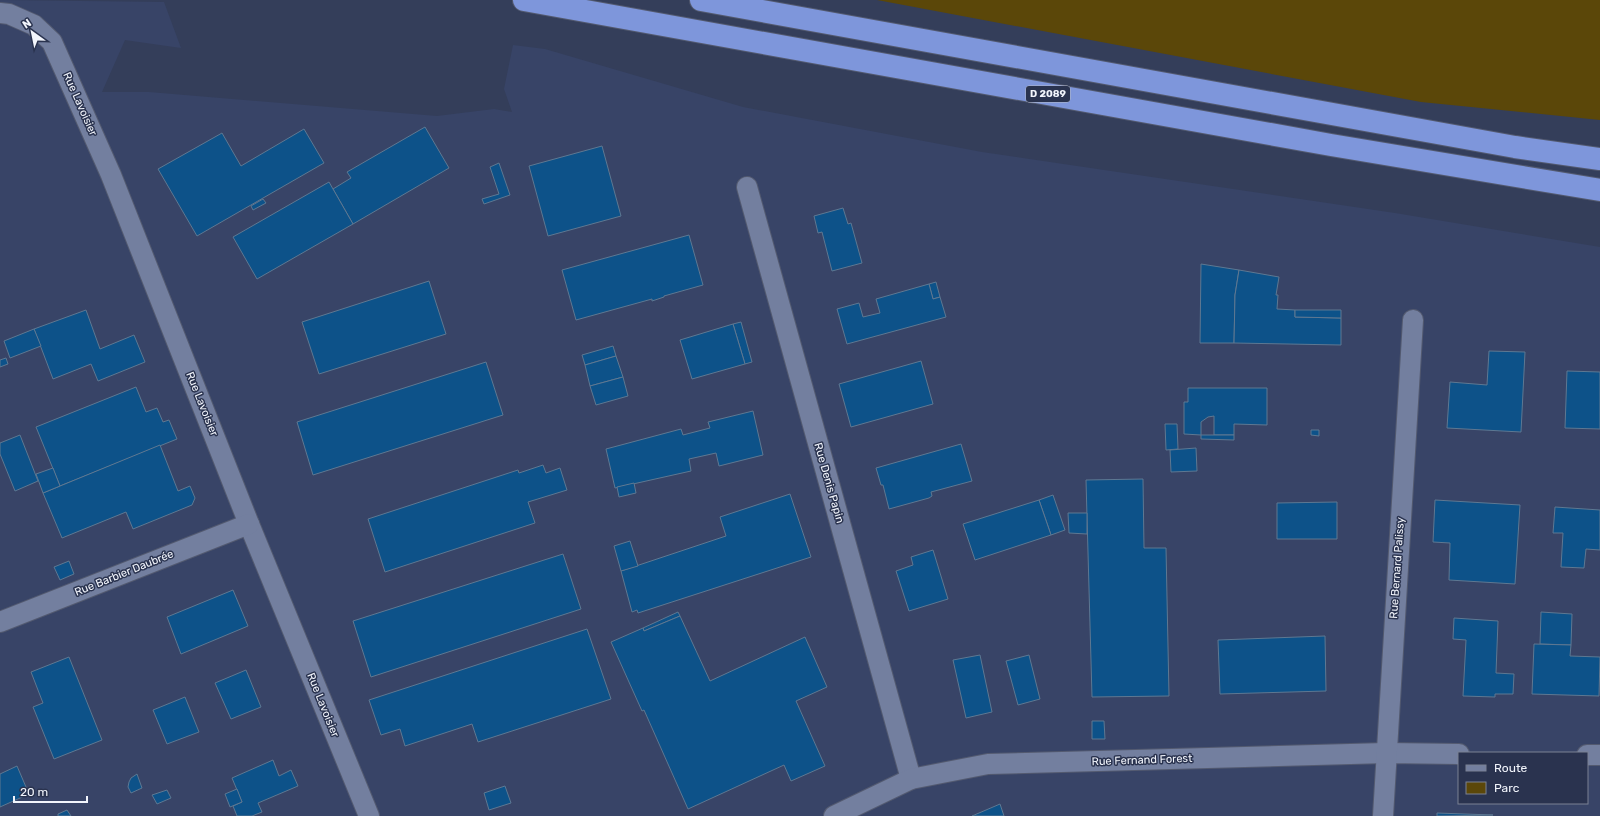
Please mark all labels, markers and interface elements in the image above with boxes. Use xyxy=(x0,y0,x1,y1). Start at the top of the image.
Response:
north arrow xyxy=(12,12,52,52)
text: N xyxy=(20,16,34,32)
street label: Rue Lavoisier xyxy=(60,70,100,139)
road number: D 2089 xyxy=(1026,86,1070,102)
street label: Rue Lavoisier xyxy=(183,370,221,439)
street label: Rue Denis Papin xyxy=(811,441,847,525)
street label: Rue Bernard Palissy xyxy=(1387,517,1407,619)
street label: Rue Barbier Daubrée xyxy=(73,547,175,599)
street label: Rue Lavoisier xyxy=(304,671,342,740)
street label: Rue Fernand Forest xyxy=(1091,752,1193,768)
legend xyxy=(1458,752,1588,804)
text: Route xyxy=(1494,761,1528,775)
scale bar xyxy=(14,778,87,804)
text: Parc xyxy=(1494,781,1520,795)
text: 20 m xyxy=(20,785,48,799)

